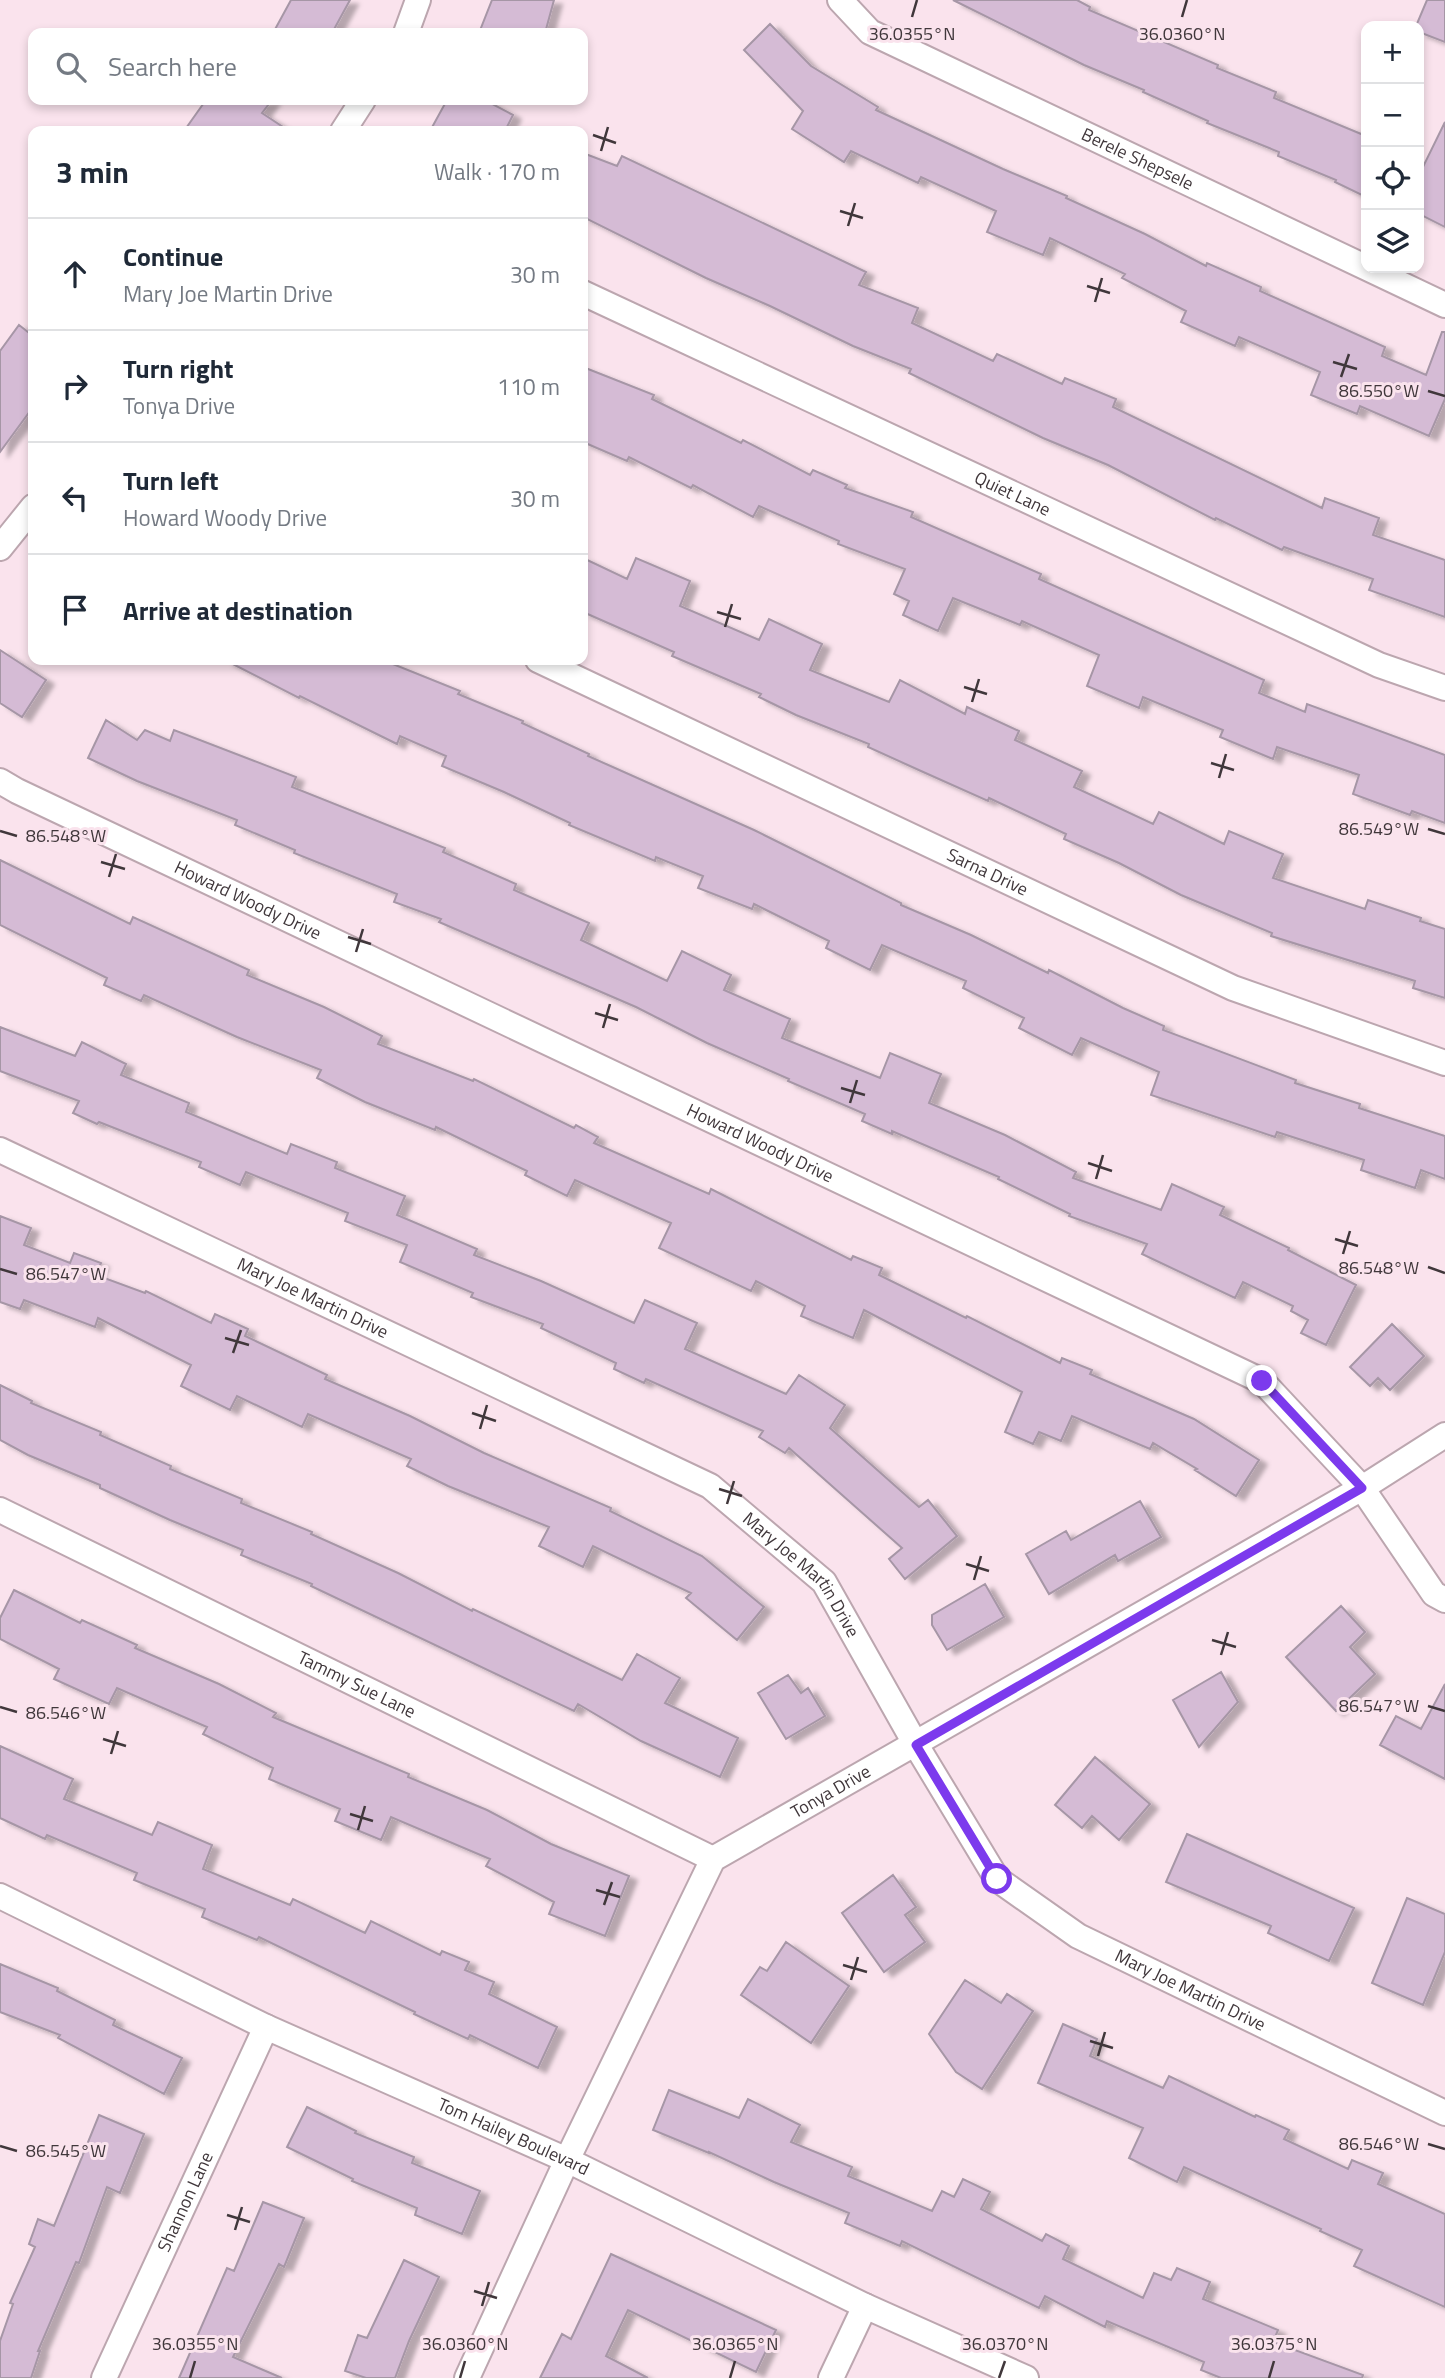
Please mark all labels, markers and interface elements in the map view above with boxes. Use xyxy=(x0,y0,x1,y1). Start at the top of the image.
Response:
text: 36.0355°N xyxy=(869,20,955,47)
text: 36.0360°N xyxy=(1139,20,1225,47)
map controls xyxy=(1361,21,1424,273)
button: + xyxy=(1361,21,1424,84)
search box xyxy=(28,28,588,105)
text: Search here xyxy=(108,47,237,86)
icon: search xyxy=(52,48,90,86)
button: − xyxy=(1361,84,1424,147)
street label: Berele Shepsele xyxy=(1077,120,1198,197)
button: locate xyxy=(1361,147,1424,210)
text: 3 min xyxy=(56,149,129,195)
text: Walk · 170 m xyxy=(434,154,560,189)
button: layers xyxy=(1361,210,1424,273)
text: Continue xyxy=(123,237,223,276)
icon: ahead xyxy=(56,255,94,293)
text: 30 m xyxy=(510,257,560,292)
text: Mary Joe Martin Drive xyxy=(123,276,333,311)
text: Turn right xyxy=(123,349,234,388)
icon: right xyxy=(56,367,94,405)
text: 110 m xyxy=(497,369,560,404)
text: 86.550°W xyxy=(1339,377,1419,404)
text: Tonya Drive xyxy=(123,388,235,423)
text: Turn left xyxy=(123,461,218,500)
street label: Quiet Lane xyxy=(970,464,1055,523)
icon: left xyxy=(56,479,94,517)
text: 30 m xyxy=(510,481,560,516)
text: Howard Woody Drive xyxy=(123,500,327,535)
icon: arrive xyxy=(56,591,94,629)
text: Arrive at destination xyxy=(123,591,353,630)
text: 86.549°W xyxy=(1339,815,1419,842)
text: 86.548°W xyxy=(26,822,106,849)
street label: Sarna Drive xyxy=(943,841,1033,902)
street label: Howard Woody Drive xyxy=(170,853,326,946)
street label: Howard Woody Drive xyxy=(682,1096,838,1189)
street label: Mary Joe Martin Drive xyxy=(233,1250,393,1345)
text: 86.548°W xyxy=(1339,1254,1419,1281)
text: 86.547°W xyxy=(26,1260,106,1287)
route end xyxy=(1246,1365,1277,1396)
street label: Mary Joe Martin Drive xyxy=(737,1505,867,1642)
street label: Tammy Sue Lane xyxy=(293,1644,420,1724)
text: 86.547°W xyxy=(1339,1692,1419,1719)
text: 86.546°W xyxy=(26,1699,106,1726)
street label: Tonya Drive xyxy=(786,1758,875,1825)
route start xyxy=(981,1863,1012,1894)
street label: Mary Joe Martin Drive xyxy=(1111,1942,1270,2038)
street label: Tom Hailey Boulevard xyxy=(433,2090,594,2182)
text: 86.546°W xyxy=(1339,2130,1419,2157)
text: 86.545°W xyxy=(26,2137,106,2164)
street label: Shannon Lane xyxy=(150,2147,220,2256)
text: 36.0355°N xyxy=(152,2330,238,2357)
text: 36.0360°N xyxy=(422,2330,508,2357)
text: 36.0365°N xyxy=(692,2330,778,2357)
text: 36.0370°N xyxy=(962,2330,1048,2357)
text: 36.0375°N xyxy=(1231,2330,1317,2357)

